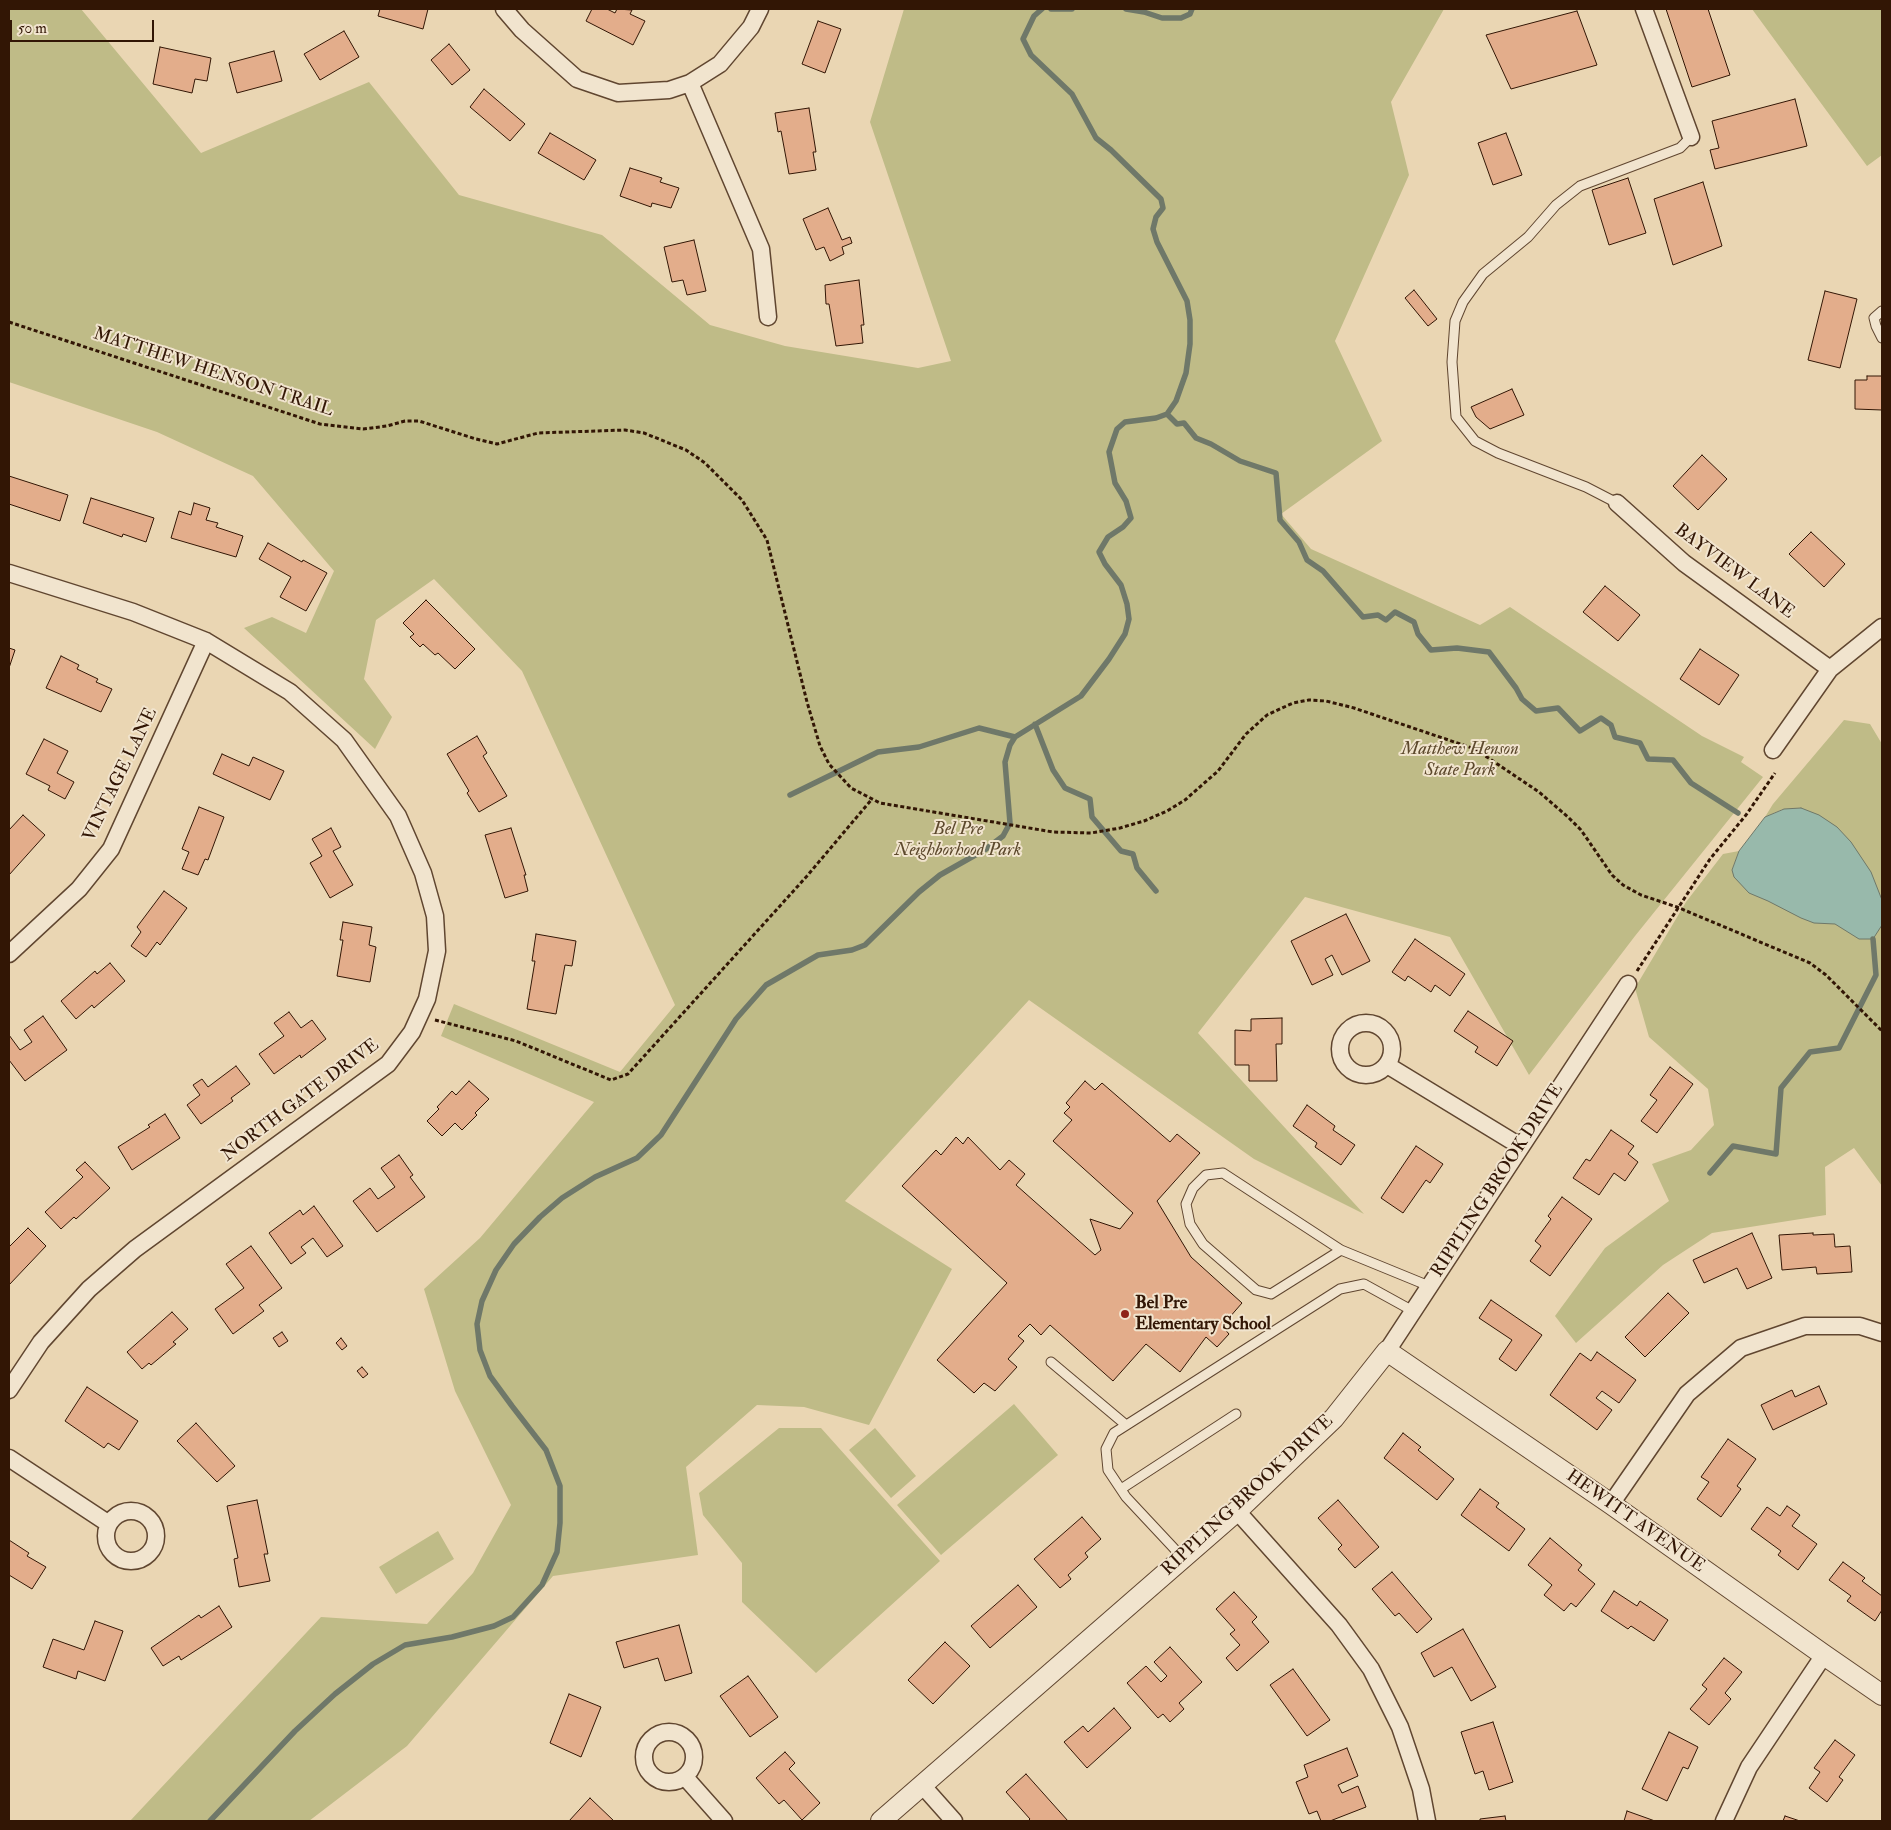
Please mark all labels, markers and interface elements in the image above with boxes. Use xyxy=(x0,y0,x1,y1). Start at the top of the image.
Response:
scale bar xyxy=(12,10,156,42)
text: 50 m xyxy=(18,19,47,38)
street label: MATTHEW HENSON TRAIL xyxy=(90,324,336,422)
street label: BAYVIEW LANE xyxy=(1670,520,1798,624)
street label: VINTAGE LANE xyxy=(79,705,163,845)
park label: Matthew Henson State Park xyxy=(1401,739,1519,782)
park label: Bel Pre Neighborhood Park xyxy=(895,819,1021,862)
street label: NORTH GATE DRIVE xyxy=(218,1035,384,1167)
street label: RIPPLING BROOK DRIVE xyxy=(1427,1080,1569,1282)
place label: Bel Pre Elementary School xyxy=(1135,1293,1271,1336)
marker: Bel Pre Elementary School xyxy=(1119,1308,1131,1320)
street label: RIPPLING BROOK DRIVE xyxy=(1158,1411,1338,1581)
street label: HEWITT AVENUE xyxy=(1562,1466,1708,1578)

